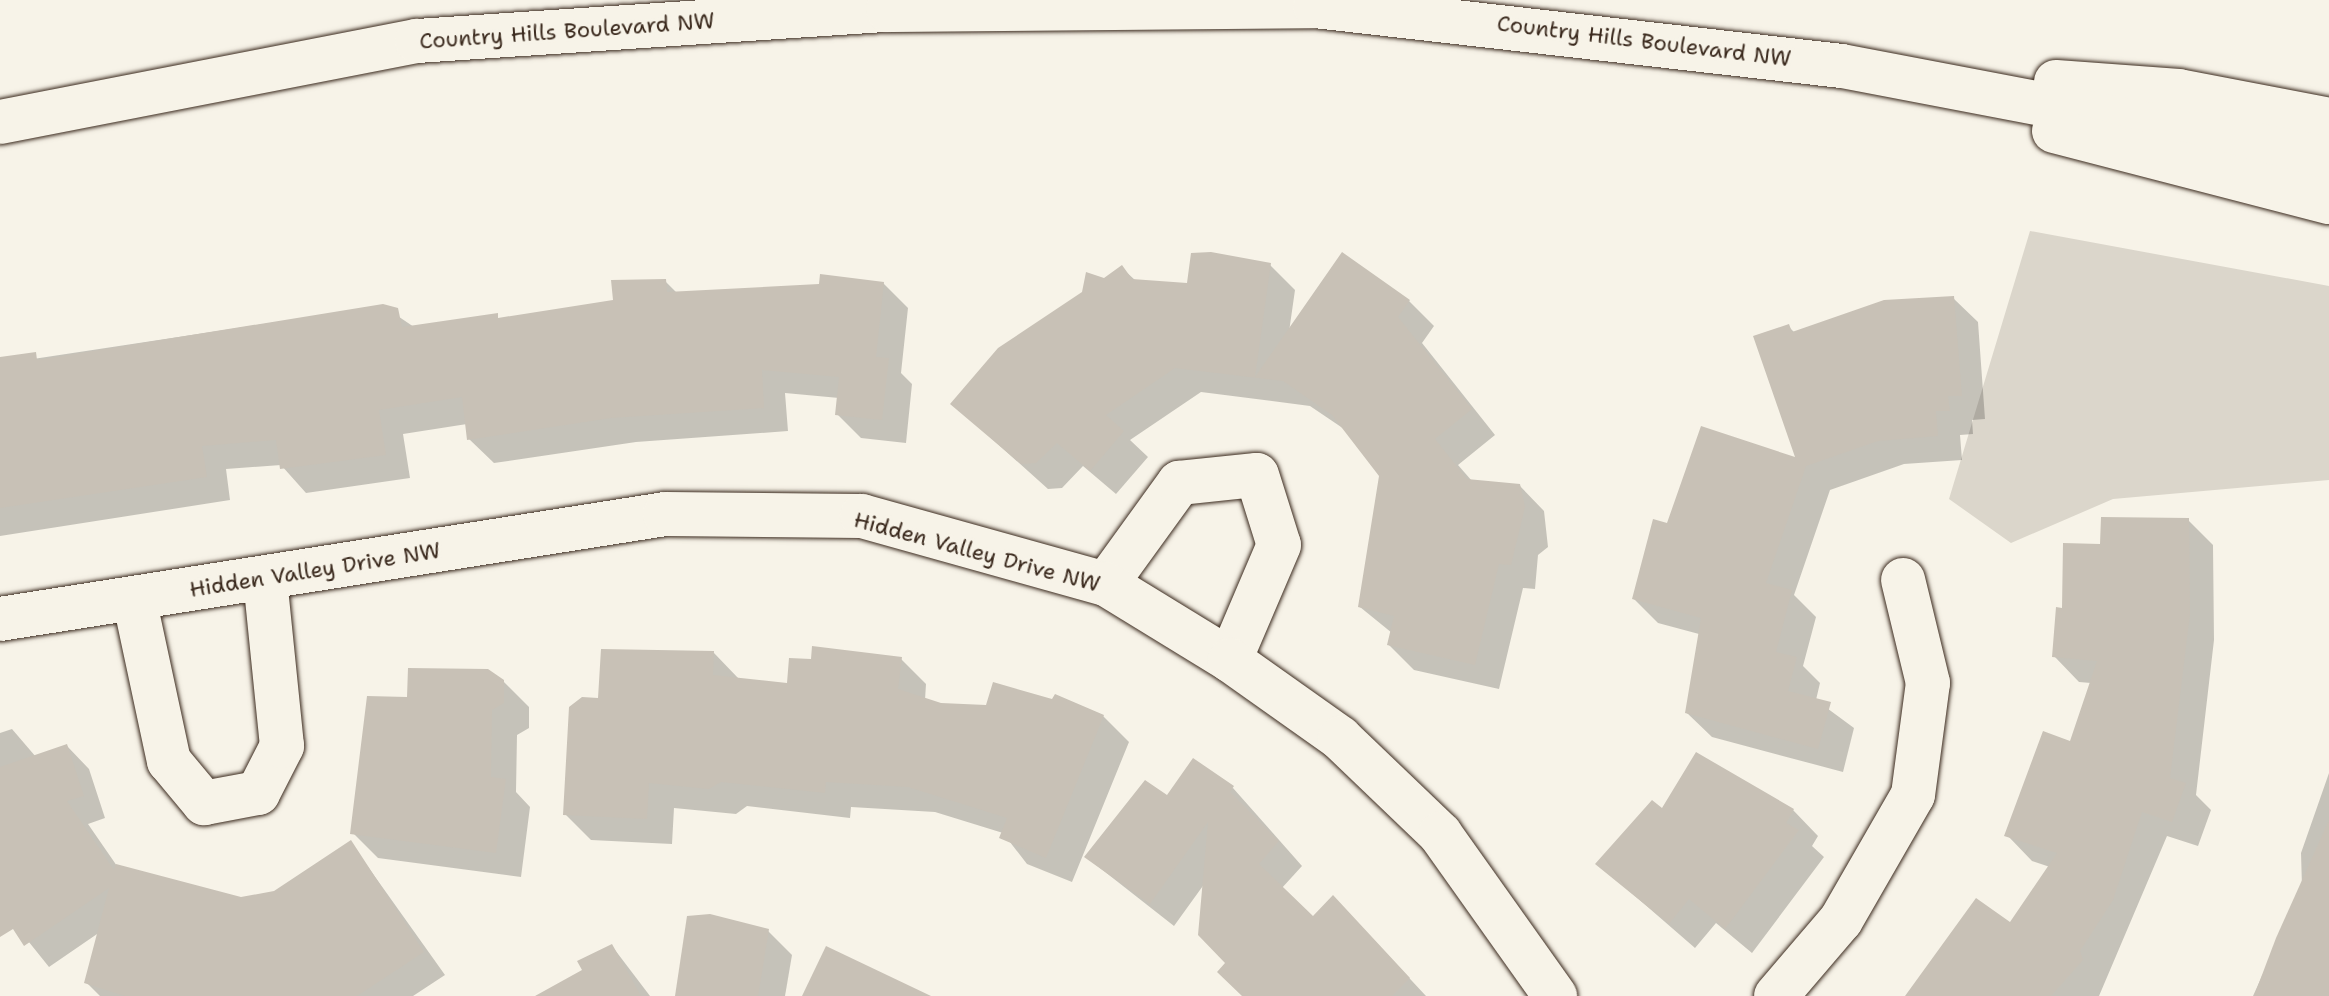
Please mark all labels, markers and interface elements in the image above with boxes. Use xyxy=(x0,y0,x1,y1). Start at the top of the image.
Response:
street label: Country Hills Boulevard NW xyxy=(418,8,716,54)
street label: Country Hills Boulevard NW xyxy=(1495,10,1793,72)
street label: Hidden Valley Drive NW xyxy=(851,506,1103,598)
street label: Hidden Valley Drive NW xyxy=(188,537,442,603)

